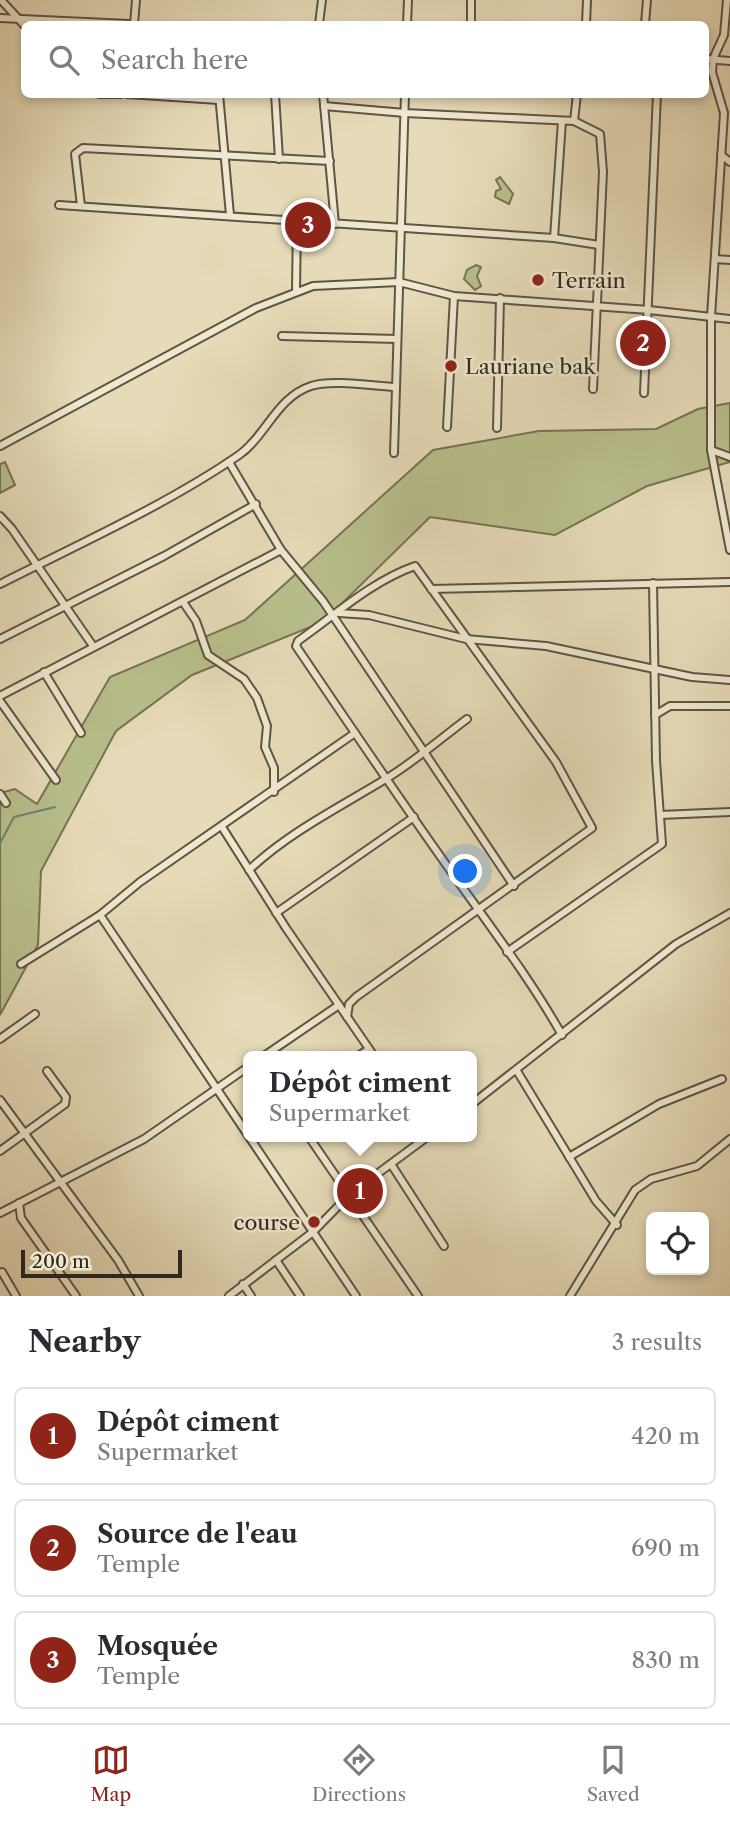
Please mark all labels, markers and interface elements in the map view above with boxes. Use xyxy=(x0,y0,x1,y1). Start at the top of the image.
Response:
search box xyxy=(21,21,709,98)
icon: search xyxy=(45,41,83,79)
text: Search here xyxy=(101,44,248,76)
pin: 3 xyxy=(285,199,331,251)
place label: Terrain xyxy=(552,268,626,293)
marker: Terrain xyxy=(530,272,546,288)
pin: 2 xyxy=(620,317,666,369)
place label: Lauriane bak xyxy=(465,354,596,379)
marker: Lauriane bak xyxy=(443,358,459,374)
your location xyxy=(448,854,482,888)
popup xyxy=(243,1051,477,1142)
text: Dépôt ciment xyxy=(269,1067,451,1099)
text: Supermarket xyxy=(269,1099,410,1127)
pin: 1 xyxy=(337,1165,383,1217)
place label: course xyxy=(233,1210,300,1235)
map controls xyxy=(646,1212,709,1275)
button: locate xyxy=(646,1212,709,1275)
marker: course xyxy=(306,1214,322,1230)
scale bar xyxy=(21,1247,182,1279)
text: 200 m xyxy=(32,1250,90,1273)
text: Nearby xyxy=(28,1323,141,1360)
text: 3 results xyxy=(612,1328,702,1356)
text: Dépôt ciment xyxy=(97,1406,279,1438)
text: 1 xyxy=(48,1422,58,1450)
text: 420 m xyxy=(631,1422,700,1450)
text: Supermarket xyxy=(97,1438,238,1466)
text: Source de l'eau xyxy=(97,1518,298,1550)
text: 2 xyxy=(46,1534,60,1562)
text: 690 m xyxy=(631,1534,700,1562)
text: Temple xyxy=(97,1550,180,1578)
text: Mosquée xyxy=(97,1630,218,1662)
text: 3 xyxy=(47,1646,60,1674)
text: 830 m xyxy=(632,1646,700,1674)
text: Temple xyxy=(97,1662,180,1690)
tab: Map xyxy=(90,1741,131,1806)
tab: Directions xyxy=(312,1741,406,1806)
tab: Saved xyxy=(587,1741,640,1806)

